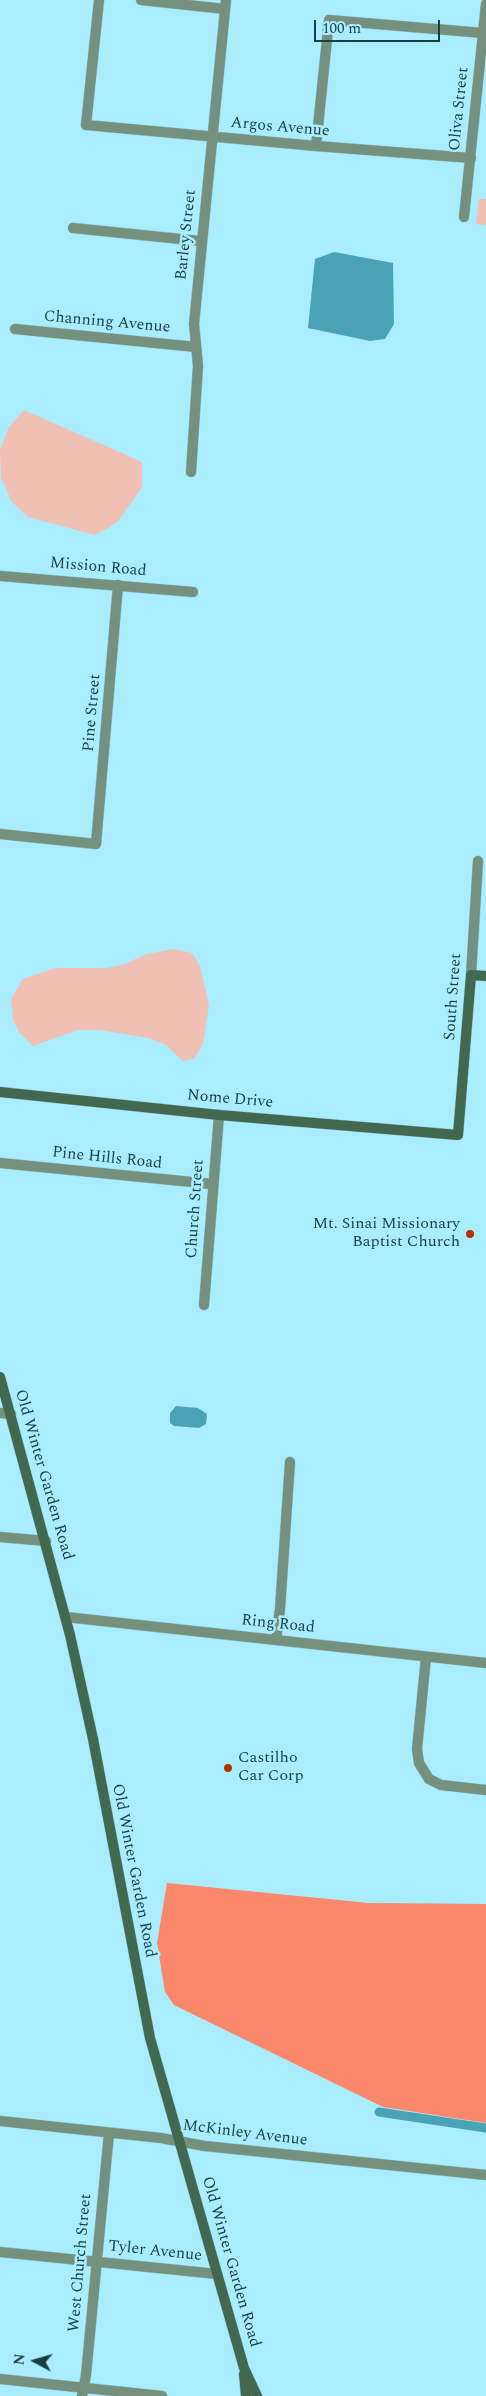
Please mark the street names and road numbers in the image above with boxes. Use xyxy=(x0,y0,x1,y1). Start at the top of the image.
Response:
street label: Oliva Street xyxy=(446,66,474,152)
street label: Argos Avenue xyxy=(230,114,330,142)
street label: Barley Street xyxy=(173,189,201,281)
street label: Channing Avenue xyxy=(43,308,171,338)
street label: Mission Road xyxy=(49,554,147,582)
street label: Pine Street xyxy=(80,673,106,753)
street label: South Street xyxy=(441,953,467,1041)
street label: Nome Drive xyxy=(186,1087,274,1113)
street label: Pine Hills Road xyxy=(51,1144,163,1174)
street label: Church Street xyxy=(183,1159,209,1259)
street label: Old Winter Garden Road xyxy=(9,1387,77,1563)
street label: Ring Road xyxy=(240,1612,316,1638)
street label: Old Winter Garden Road xyxy=(107,1782,159,1960)
street label: McKinley Avenue xyxy=(181,2117,309,2151)
street label: Old Winter Garden Road xyxy=(196,2174,264,2350)
street label: West Church Street xyxy=(65,2193,97,2333)
street label: Tyler Avenue xyxy=(107,2238,203,2266)

